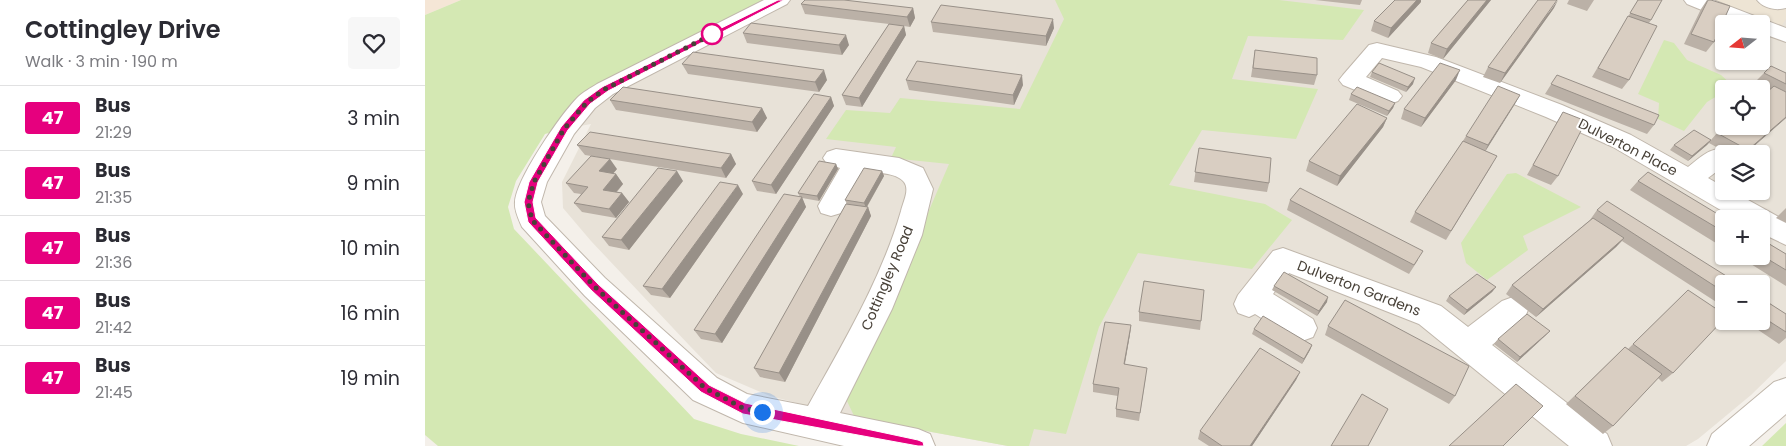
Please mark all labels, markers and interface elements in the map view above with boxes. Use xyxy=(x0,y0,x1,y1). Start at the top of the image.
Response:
text: Cottingley Drive xyxy=(25,13,221,46)
north arrow xyxy=(1715,15,1770,70)
map controls xyxy=(1715,15,1770,330)
button: heart xyxy=(348,17,400,69)
unlabelled marker xyxy=(701,23,723,45)
text: Walk · 3 min · 190 m xyxy=(25,50,178,73)
button: locate xyxy=(1715,80,1770,135)
text: Bus xyxy=(95,92,131,119)
text: 47 xyxy=(42,105,63,130)
text: 3 min xyxy=(347,105,400,132)
street label: Dulverton Place xyxy=(1575,113,1681,181)
text: 21:29 xyxy=(95,121,132,144)
button: layers xyxy=(1715,145,1770,200)
text: Bus xyxy=(95,157,131,184)
text: 47 xyxy=(42,170,63,195)
text: 9 min xyxy=(347,170,400,197)
text: 21:35 xyxy=(95,186,132,209)
button: + xyxy=(1715,210,1770,265)
text: Bus xyxy=(95,222,131,249)
street label: Cottingley Road xyxy=(856,223,918,333)
text: 47 xyxy=(42,235,63,260)
text: 10 min xyxy=(341,235,400,262)
text: 21:36 xyxy=(95,251,132,274)
street label: Dulverton Gardens xyxy=(1294,255,1424,321)
button: − xyxy=(1715,275,1770,330)
text: Bus xyxy=(95,287,131,314)
text: 47 xyxy=(42,300,63,325)
text: 16 min xyxy=(340,300,400,327)
text: 21:42 xyxy=(95,316,132,339)
text: Bus xyxy=(95,352,131,379)
text: 47 xyxy=(42,365,63,390)
text: 19 min xyxy=(340,365,400,392)
text: 21:45 xyxy=(95,381,133,404)
your location xyxy=(750,400,775,425)

